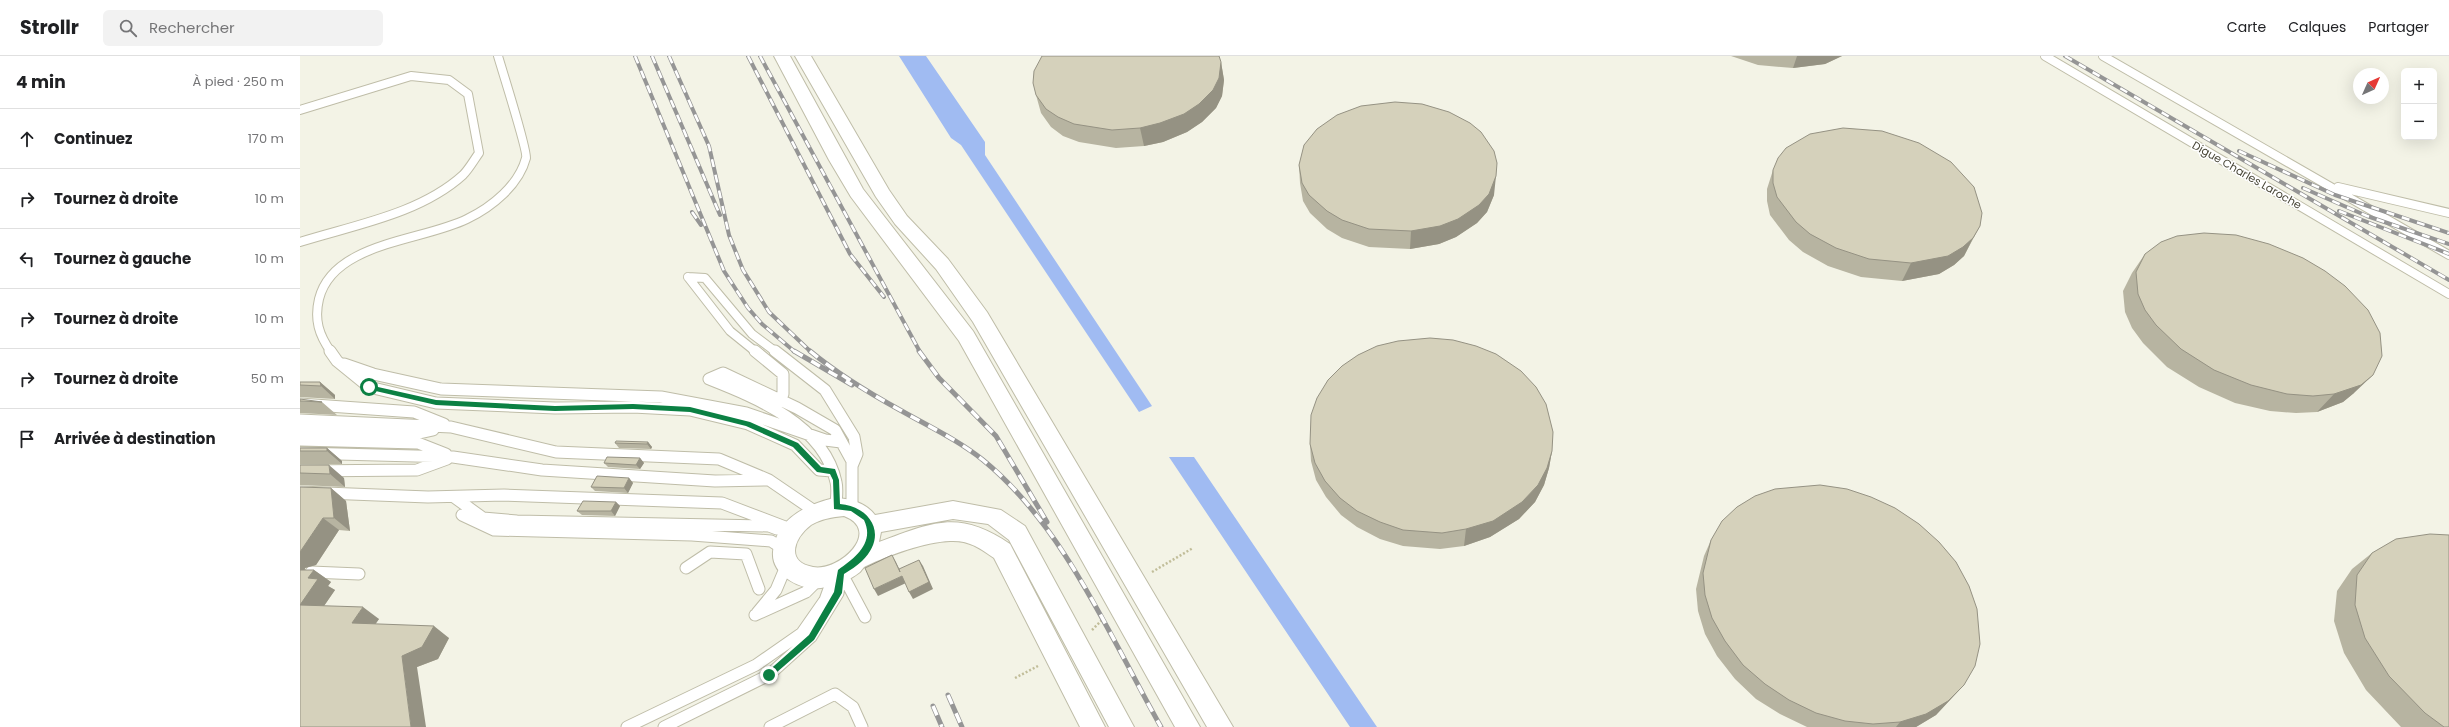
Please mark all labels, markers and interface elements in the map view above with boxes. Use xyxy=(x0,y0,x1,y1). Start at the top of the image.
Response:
search box xyxy=(103,10,383,46)
text: Strollr xyxy=(20,14,79,41)
icon: search xyxy=(117,17,139,39)
text: Rechercher xyxy=(149,17,235,38)
text: Carte xyxy=(2227,17,2266,37)
text: Calques xyxy=(2288,17,2346,37)
text: Partager xyxy=(2368,17,2429,37)
north arrow xyxy=(2353,68,2389,104)
map controls xyxy=(2401,68,2437,140)
button: + xyxy=(2401,68,2437,104)
text: 4 min xyxy=(16,70,66,94)
text: À pied · 250 m xyxy=(193,72,284,91)
button: − xyxy=(2401,104,2437,140)
icon: ahead xyxy=(16,128,38,150)
text: Continuez xyxy=(54,128,133,149)
text: 170 m xyxy=(248,129,284,148)
street label: Digue Charles Laroche xyxy=(2189,137,2305,213)
icon: right xyxy=(16,188,38,210)
text: Tournez à droite xyxy=(54,188,178,209)
text: 10 m xyxy=(255,189,284,208)
icon: left xyxy=(16,248,38,270)
text: Tournez à gauche xyxy=(54,248,191,269)
text: 10 m xyxy=(255,249,284,268)
icon: right xyxy=(16,308,38,330)
text: Tournez à droite xyxy=(54,308,178,329)
text: 10 m xyxy=(255,309,284,328)
icon: right xyxy=(16,368,38,390)
text: Tournez à droite xyxy=(54,368,178,389)
text: 50 m xyxy=(251,369,284,388)
route start xyxy=(360,378,378,396)
icon: arrive xyxy=(16,428,38,450)
text: Arrivée à destination xyxy=(54,428,216,449)
route end xyxy=(760,666,778,684)

